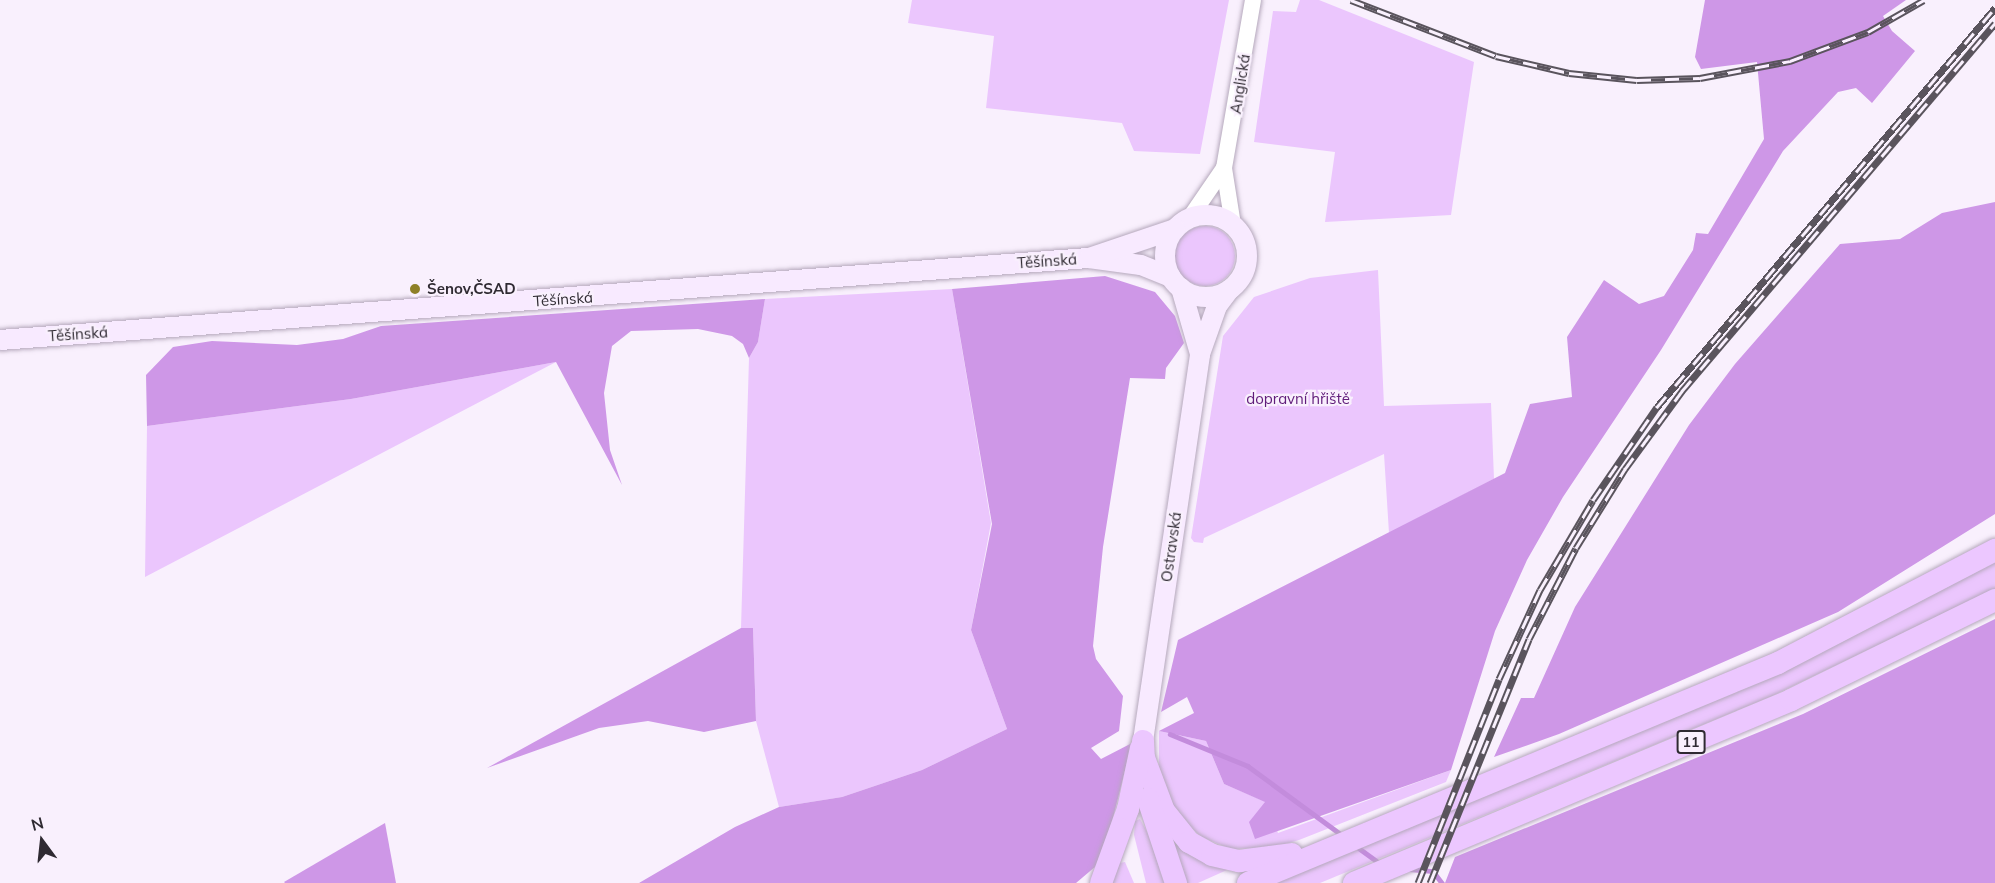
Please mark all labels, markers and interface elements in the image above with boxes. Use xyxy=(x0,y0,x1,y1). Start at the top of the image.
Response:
street label: Anglická xyxy=(1226,53,1254,115)
street label: Těšínská xyxy=(1016,250,1078,272)
place label: Šenov,ČSAD xyxy=(427,280,516,298)
marker: Šenov,ČSAD xyxy=(408,282,422,296)
street label: Těšínská xyxy=(532,288,594,310)
street label: Těšínská xyxy=(47,323,109,345)
park label: dopravní hřiště xyxy=(1246,390,1350,408)
street label: Ostravská xyxy=(1157,511,1185,583)
road number: 11 xyxy=(1676,731,1706,753)
north arrow xyxy=(12,811,72,871)
text: N xyxy=(29,812,46,835)

